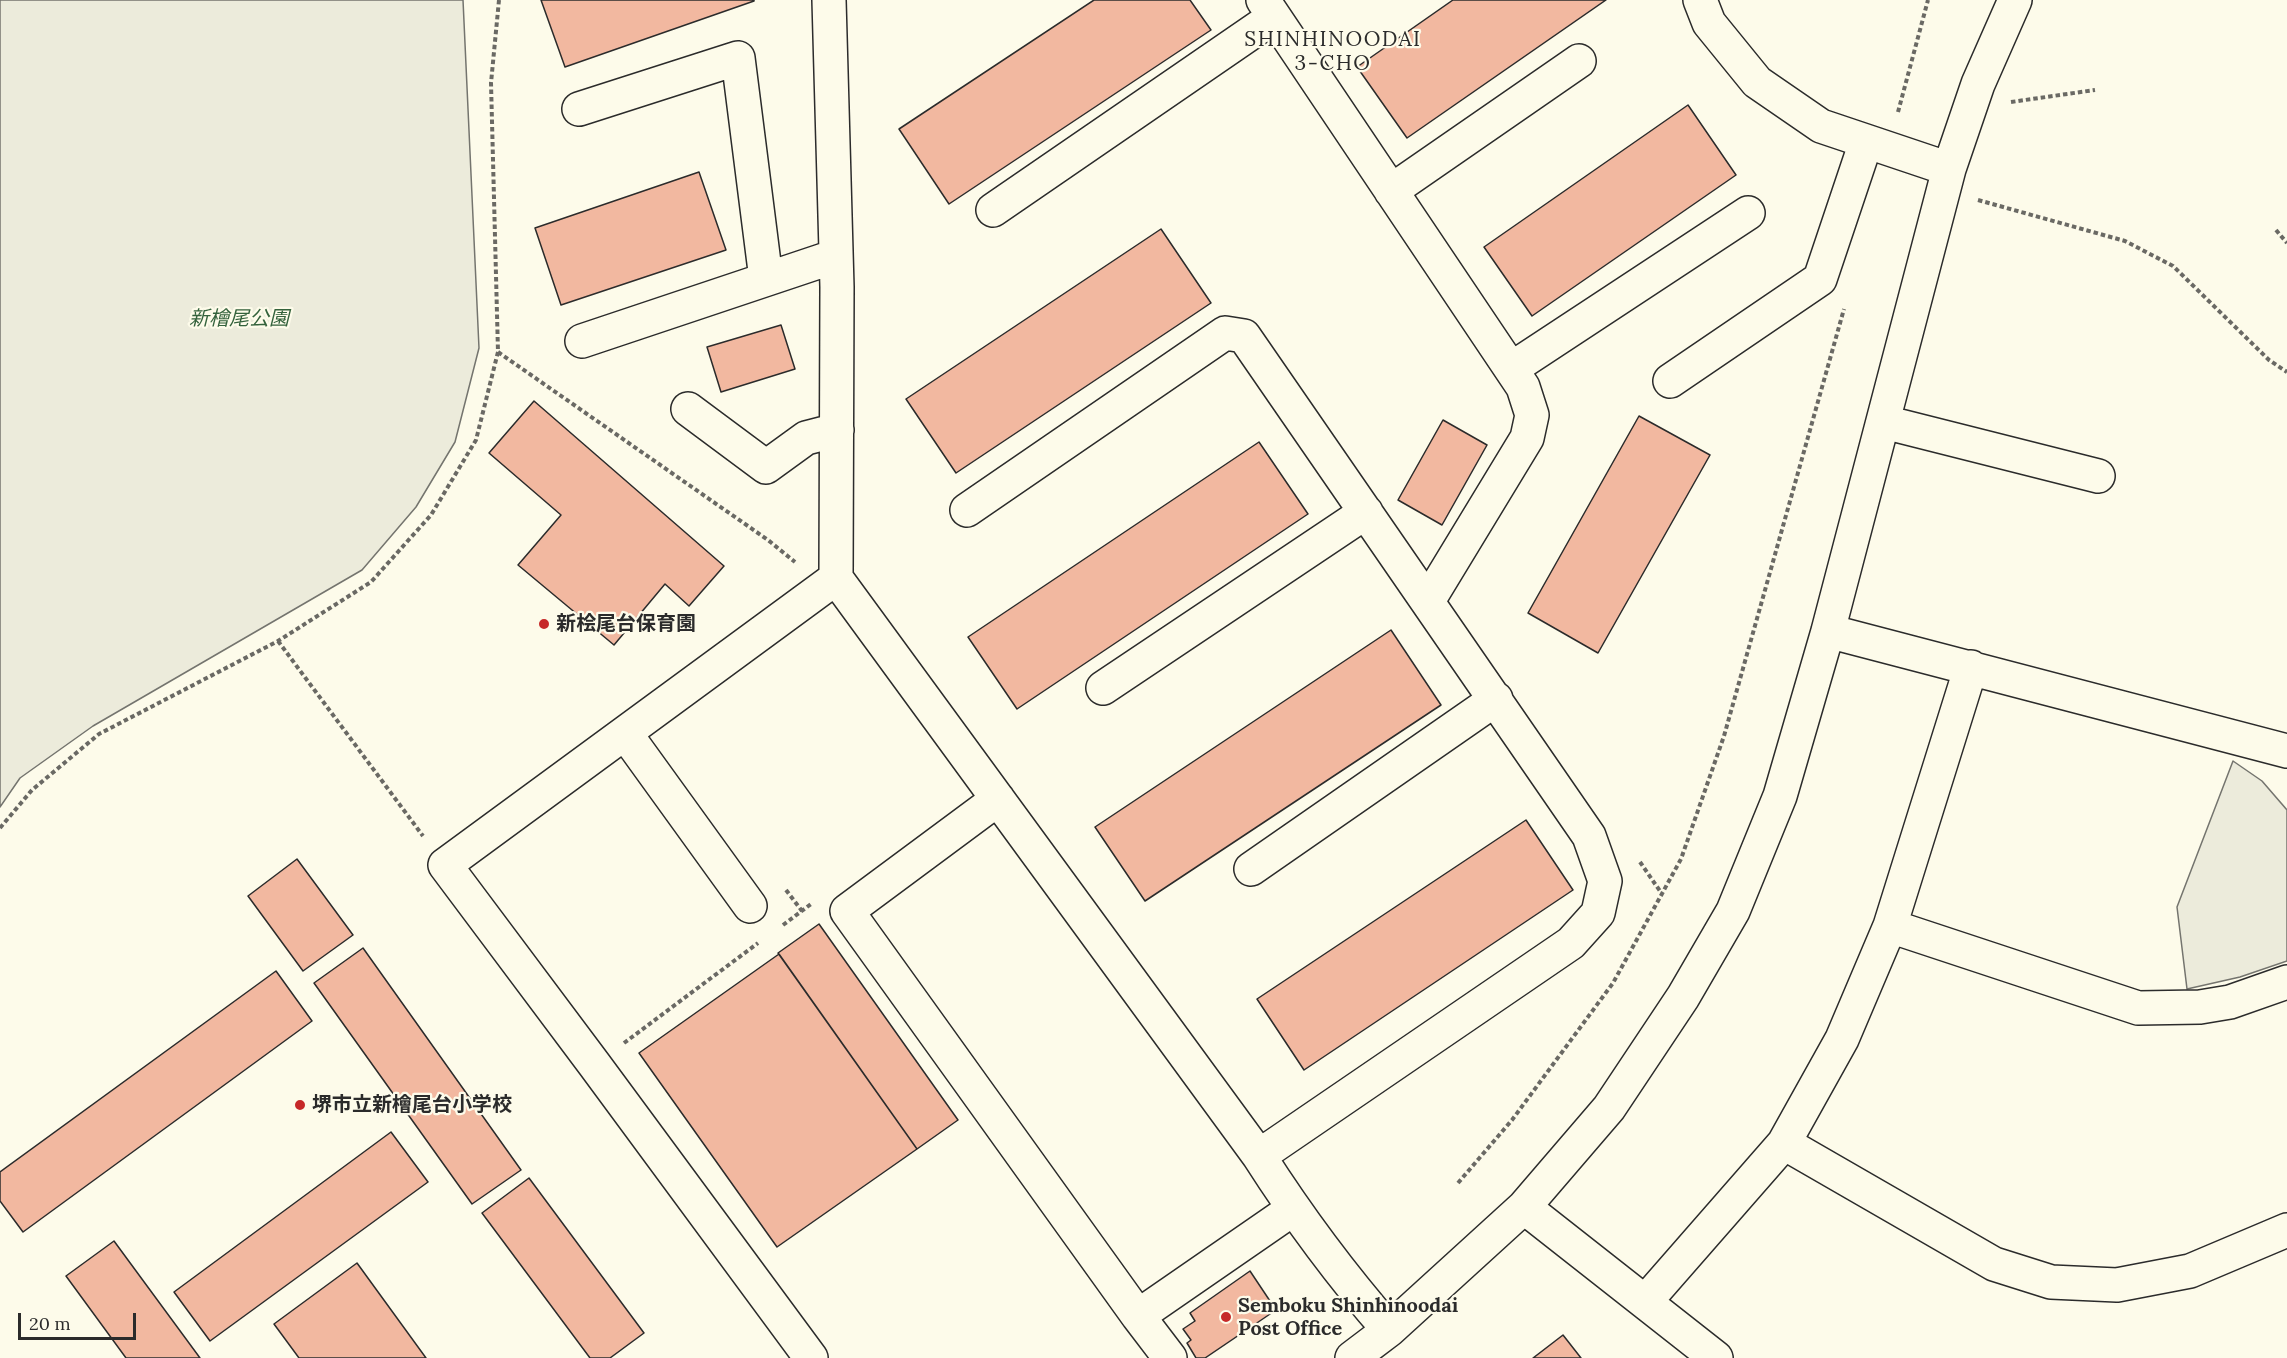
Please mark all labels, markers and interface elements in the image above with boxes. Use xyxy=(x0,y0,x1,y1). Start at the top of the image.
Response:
district label: SHINHINOODAI 3-CHO xyxy=(1244,27,1422,77)
park label: 新檜尾公園 xyxy=(189,307,289,331)
place label: 新桧尾台保育園 xyxy=(556,612,696,636)
marker: 新桧尾台保育園 xyxy=(537,617,551,631)
place label: 堺市立新檜尾台小学校 xyxy=(312,1093,512,1117)
marker: 堺市立新檜尾台小学校 xyxy=(293,1098,307,1112)
place label: Semboku Shinhinoodai Post Office xyxy=(1238,1294,1458,1341)
scale bar xyxy=(21,1301,140,1339)
marker: Semboku Shinhinoodai Post Office xyxy=(1219,1310,1233,1324)
text: 20 m xyxy=(29,1312,71,1335)

